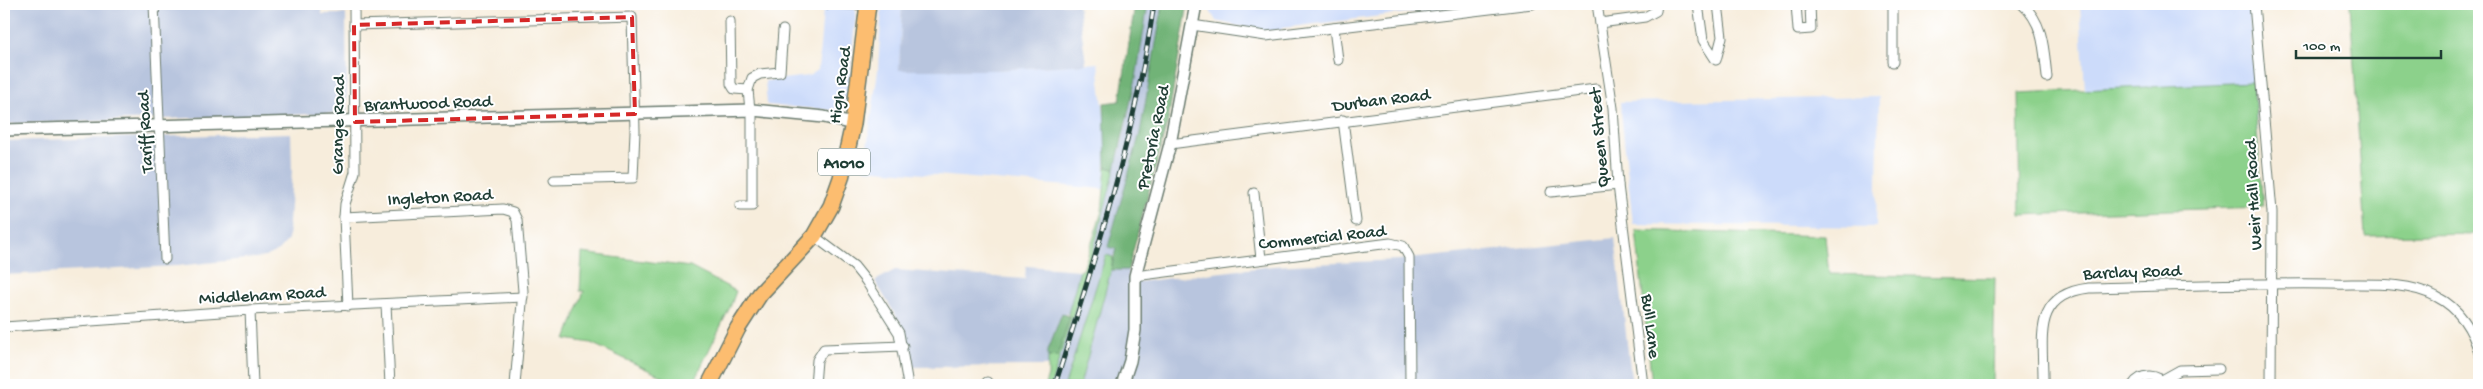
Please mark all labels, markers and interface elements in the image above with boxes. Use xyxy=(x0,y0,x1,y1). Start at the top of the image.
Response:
scale bar xyxy=(2296,28,2440,60)
text: 100 m xyxy=(2302,38,2341,56)
street label: High Road xyxy=(826,44,857,125)
street label: Grange Road xyxy=(328,74,351,175)
street label: Pretoria Road xyxy=(1133,82,1176,193)
street label: Durban Road xyxy=(1330,85,1433,118)
street label: Queen Street xyxy=(1586,85,1615,188)
street label: Tariff Road xyxy=(134,89,159,174)
street label: Brantwood Road xyxy=(363,92,494,117)
street label: Weir Hall Road xyxy=(2241,137,2268,251)
road number: A1010 xyxy=(818,148,870,176)
street label: Ingleton Road xyxy=(387,185,495,212)
street label: Commercial Road xyxy=(1258,221,1388,256)
street label: Barclay Road xyxy=(2082,261,2183,286)
street label: Middleham Road xyxy=(198,283,327,310)
street label: Bull Lane xyxy=(1635,292,1664,360)

